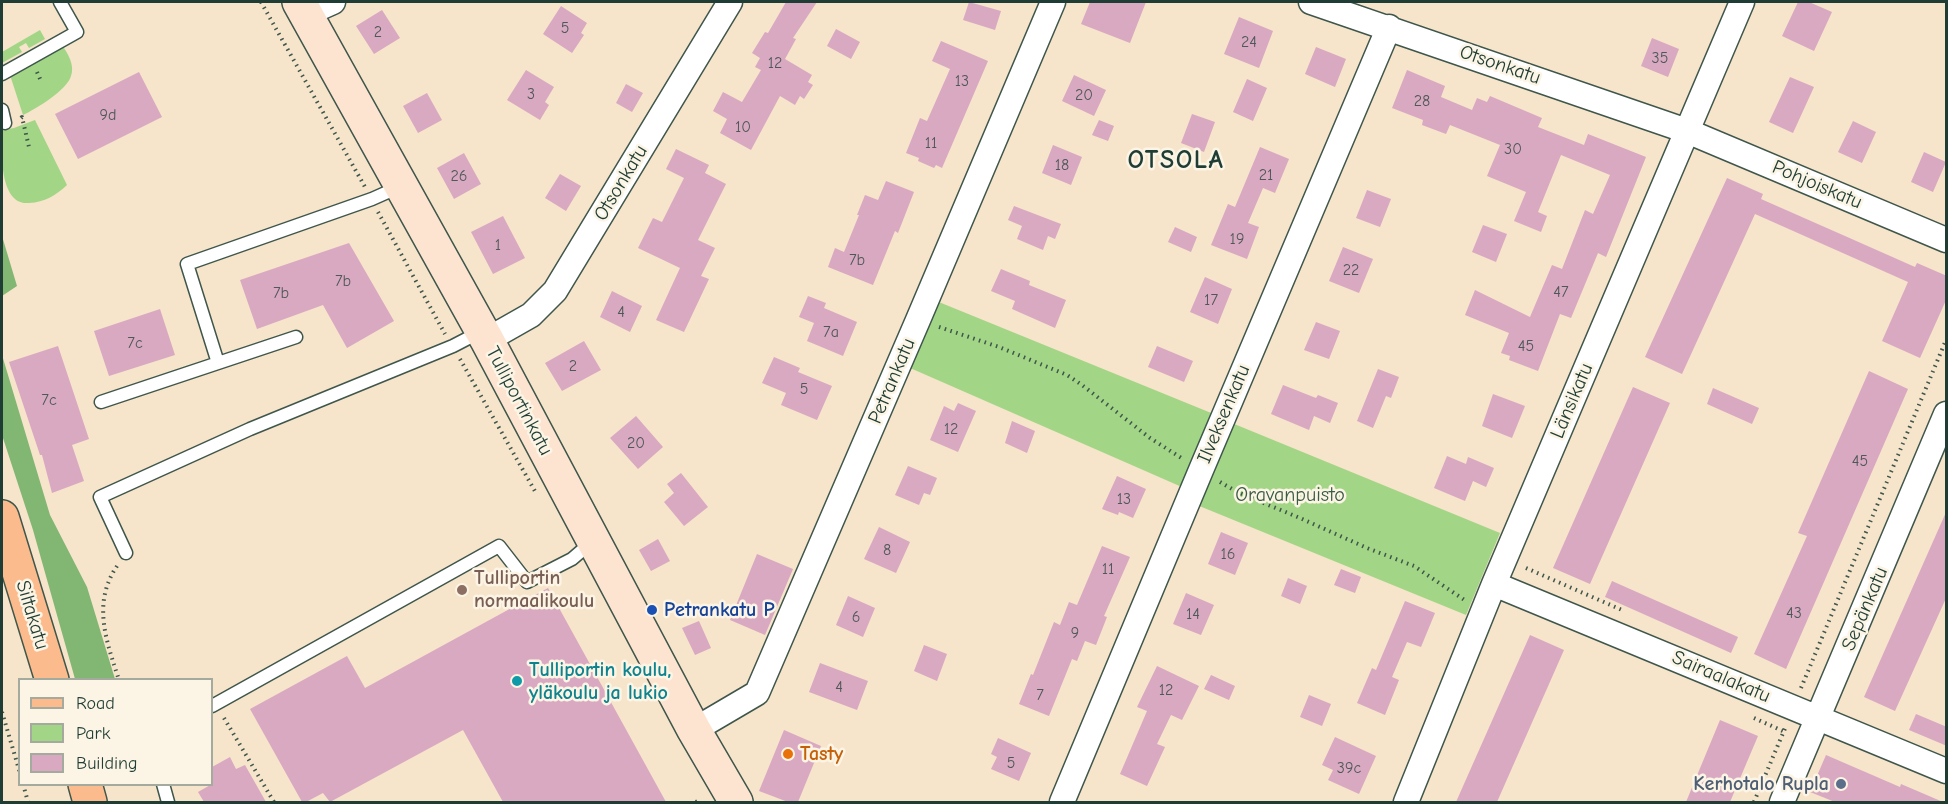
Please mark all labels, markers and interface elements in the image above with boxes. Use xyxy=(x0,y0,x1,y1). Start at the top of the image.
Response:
house number: 5 xyxy=(561,18,569,38)
house number: 2 xyxy=(374,22,382,42)
house number: 24 xyxy=(1241,32,1257,52)
street label: Otsonkatu xyxy=(1456,40,1544,90)
house number: 35 xyxy=(1652,48,1668,68)
house number: 12 xyxy=(768,53,782,73)
house number: 13 xyxy=(955,71,969,91)
house number: 3 xyxy=(527,84,535,104)
house number: 20 xyxy=(1075,85,1093,105)
house number: 28 xyxy=(1414,91,1430,111)
house number: 9d xyxy=(100,105,116,125)
house number: 10 xyxy=(735,117,751,137)
house number: 11 xyxy=(925,133,937,153)
house number: 30 xyxy=(1504,139,1522,159)
street label: Otsonkatu xyxy=(589,141,653,225)
district label: OTSOLA xyxy=(1128,145,1224,177)
house number: 18 xyxy=(1055,155,1069,175)
street label: Pohjoiskatu xyxy=(1768,155,1866,215)
house number: 21 xyxy=(1259,165,1273,185)
house number: 26 xyxy=(450,166,468,186)
house number: 19 xyxy=(1230,229,1244,249)
house number: 1 xyxy=(495,235,501,255)
house number: 7b xyxy=(849,250,865,270)
house number: 22 xyxy=(1343,260,1359,280)
house number: 7b xyxy=(335,271,351,291)
house number: 47 xyxy=(1553,282,1569,302)
house number: 7b xyxy=(273,283,289,303)
house number: 17 xyxy=(1204,290,1218,310)
house number: 4 xyxy=(617,302,625,322)
house number: 7a xyxy=(823,322,839,342)
house number: 7c xyxy=(127,333,143,353)
street label: Petrankatu xyxy=(863,335,921,427)
house number: 45 xyxy=(1518,336,1534,356)
street label: Tulliportinkatu xyxy=(480,342,558,460)
house number: 2 xyxy=(569,356,577,376)
street label: Länsikatu xyxy=(1545,360,1599,442)
street label: Ilveksenkatu xyxy=(1192,361,1256,467)
house number: 5 xyxy=(800,379,808,399)
house number: 7c xyxy=(41,390,57,410)
house number: 12 xyxy=(944,419,958,439)
house number: 20 xyxy=(627,433,645,453)
house number: 45 xyxy=(1852,451,1868,471)
park label: Oravanpuisto xyxy=(1235,483,1345,507)
house number: 13 xyxy=(1117,489,1131,509)
house number: 8 xyxy=(883,540,891,560)
house number: 16 xyxy=(1220,544,1236,564)
house number: 11 xyxy=(1102,559,1114,579)
street label: Sepänkatu xyxy=(1837,564,1893,654)
place label: Tulliportin normaalikoulu xyxy=(474,566,594,613)
street label: Siltakatu xyxy=(10,578,54,652)
marker: Tulliportin normaalikoulu xyxy=(455,583,469,597)
place label: Petrankatu P xyxy=(664,598,775,622)
marker: Petrankatu P xyxy=(645,603,659,617)
house number: 43 xyxy=(1786,603,1802,623)
house number: 14 xyxy=(1186,604,1200,624)
house number: 6 xyxy=(852,607,860,627)
house number: 9 xyxy=(1071,623,1079,643)
street label: Sairaalakatu xyxy=(1668,646,1774,708)
place label: Tulliportin koulu, yläkoulu ja lukio xyxy=(529,658,671,705)
marker: Tulliportin koulu, yläkoulu ja lukio xyxy=(510,674,524,688)
house number: 4 xyxy=(835,677,843,697)
legend xyxy=(18,678,213,786)
house number: 12 xyxy=(1159,680,1173,700)
house number: 7 xyxy=(1036,685,1044,705)
text: Road xyxy=(76,693,115,714)
text: Park xyxy=(76,723,110,744)
place label: Tasty xyxy=(800,742,843,766)
marker: Tasty xyxy=(781,747,795,761)
text: Building xyxy=(76,753,138,774)
house number: 5 xyxy=(1007,753,1015,773)
house number: 39c xyxy=(1337,758,1361,778)
place label: Kerhotalo Rupla xyxy=(1693,772,1829,796)
marker: Kerhotalo Rupla xyxy=(1834,777,1848,791)

